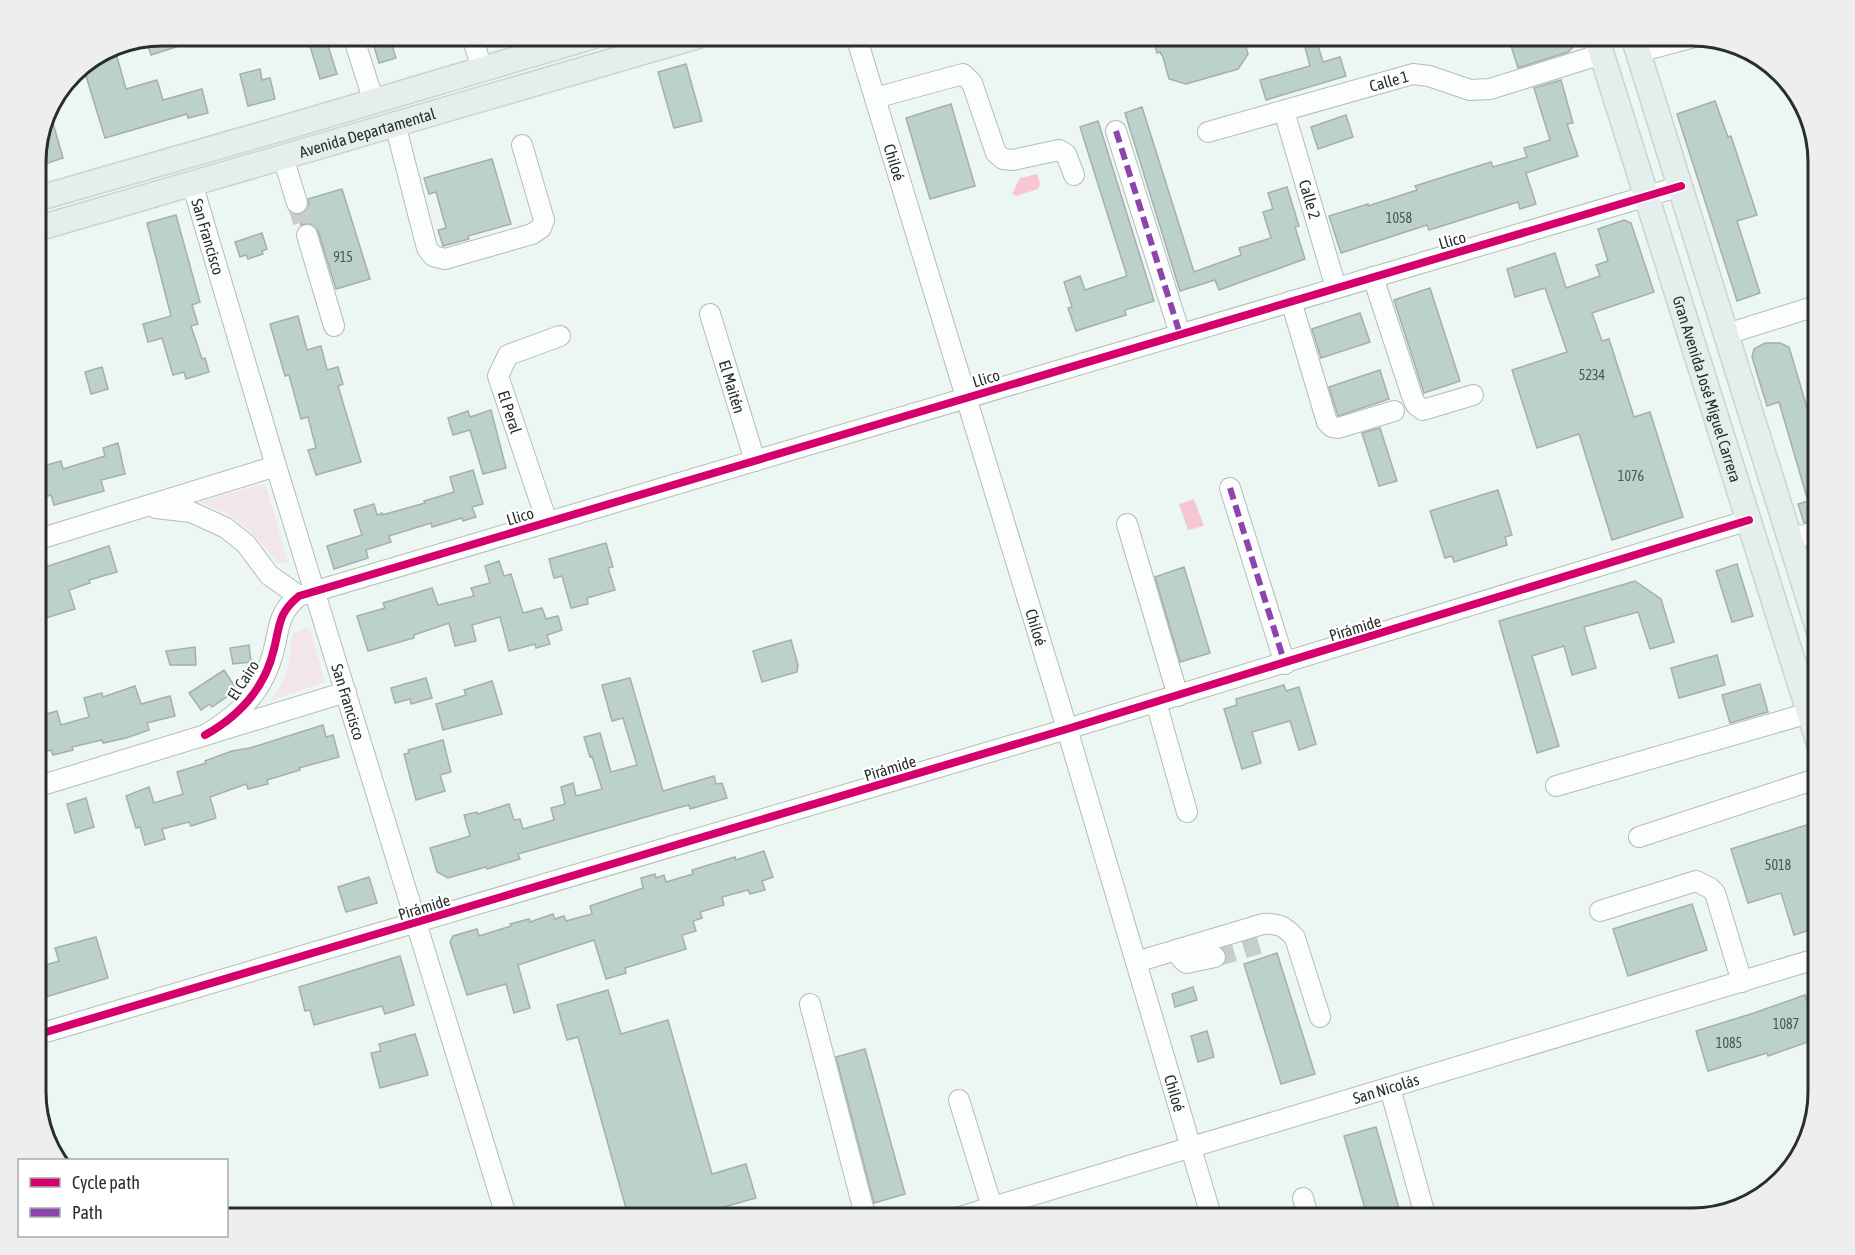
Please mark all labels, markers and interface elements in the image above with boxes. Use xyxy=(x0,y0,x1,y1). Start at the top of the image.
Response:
street label: Calle 1 xyxy=(1367,67,1411,95)
street label: Avenida Departamental xyxy=(297,104,438,161)
street label: Chiloé xyxy=(880,142,909,183)
street label: Calle 2 xyxy=(1296,178,1324,221)
street label: San Francisco xyxy=(188,196,228,277)
house number: 1058 xyxy=(1386,210,1413,226)
street label: Llico xyxy=(1436,228,1468,252)
house number: 915 xyxy=(333,249,353,265)
street label: Gran Avenida José Miguel Carrera xyxy=(1669,294,1745,484)
street label: El Maitén xyxy=(716,358,749,415)
street label: Llico xyxy=(970,365,1002,391)
house number: 5234 xyxy=(1579,367,1606,383)
street label: El Peral xyxy=(495,388,526,437)
house number: 1076 xyxy=(1618,468,1645,484)
street label: Llico xyxy=(504,503,536,529)
street label: Chiloé xyxy=(1022,607,1050,648)
street label: Pirámide xyxy=(1327,612,1383,644)
street label: El Cairo xyxy=(224,657,262,703)
street label: San Francisco xyxy=(328,662,369,742)
street label: Pirámide xyxy=(862,752,918,784)
house number: 5018 xyxy=(1765,857,1792,873)
street label: Pirámide xyxy=(396,891,452,923)
house number: 1087 xyxy=(1773,1016,1799,1032)
house number: 1085 xyxy=(1716,1035,1742,1051)
street label: San Nicolás xyxy=(1351,1070,1421,1107)
street label: Chiloé xyxy=(1161,1072,1189,1114)
legend xyxy=(18,1159,228,1237)
text: Cycle path xyxy=(72,1172,140,1193)
text: Path xyxy=(72,1202,103,1223)

